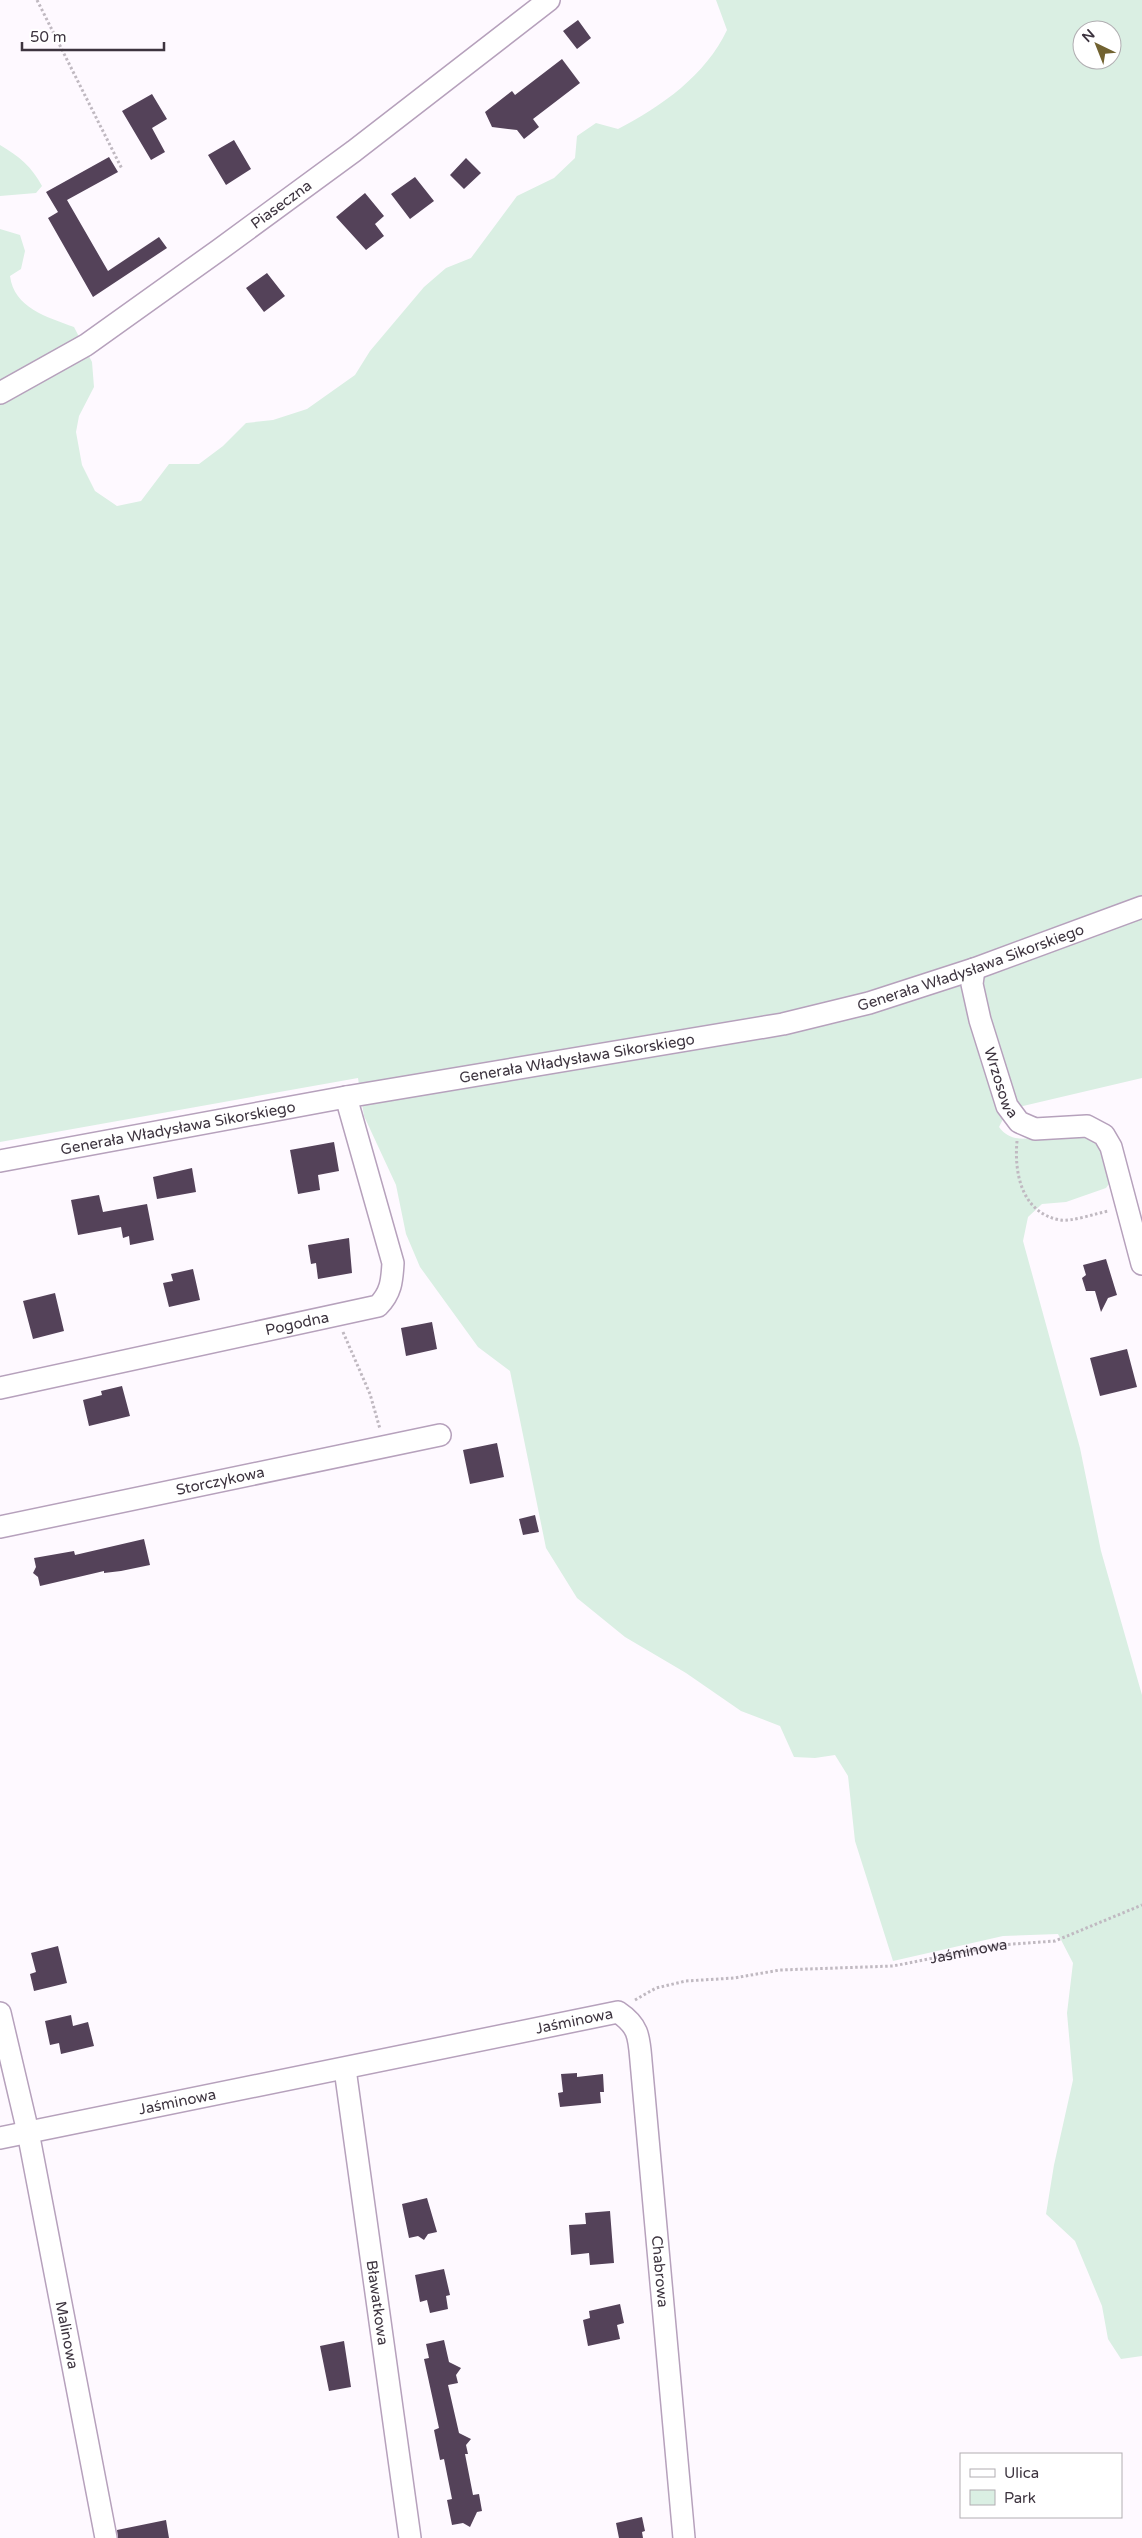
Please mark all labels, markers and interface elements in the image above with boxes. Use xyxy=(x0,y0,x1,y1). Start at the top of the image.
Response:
scale bar xyxy=(22,20,165,52)
north arrow xyxy=(1072,20,1122,70)
text: N xyxy=(1079,26,1098,46)
text: 50 m xyxy=(30,28,67,46)
street label: Piaseczna xyxy=(247,176,315,233)
street label: Generała Władysława Sikorskiego xyxy=(855,920,1086,1015)
street label: Generała Władysława Sikorskiego xyxy=(458,1030,696,1087)
street label: Wrzosowa xyxy=(980,1045,1022,1122)
street label: Generała Władysława Sikorskiego xyxy=(59,1098,297,1159)
street label: Pogodna xyxy=(264,1308,331,1339)
street label: Storczykowa xyxy=(174,1463,266,1499)
street label: Jaśminowa xyxy=(928,1935,1008,1968)
street label: Jaśminowa xyxy=(534,2004,614,2038)
street label: Jaśminowa xyxy=(137,2085,218,2119)
street label: Chabrowa xyxy=(648,2235,672,2308)
street label: Bławatkowa xyxy=(363,2259,392,2346)
street label: Malinowa xyxy=(52,2300,82,2371)
legend xyxy=(960,2453,1122,2518)
text: Ulica xyxy=(1004,2464,1039,2482)
text: Park xyxy=(1004,2489,1036,2507)

